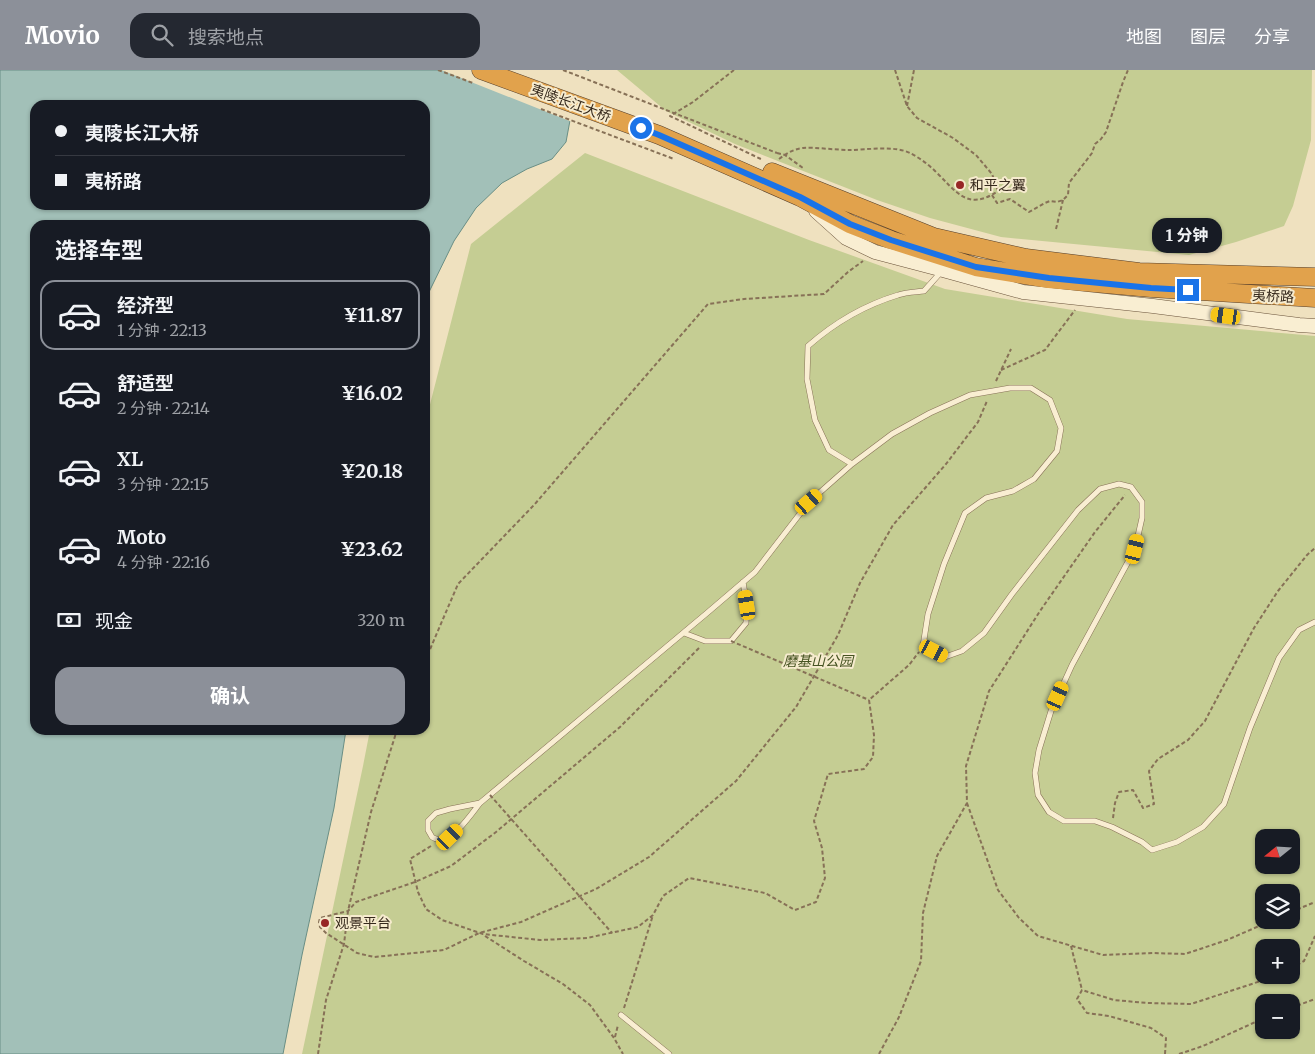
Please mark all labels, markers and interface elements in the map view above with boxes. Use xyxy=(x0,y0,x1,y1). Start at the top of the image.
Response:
search box xyxy=(130,13,480,58)
text: Movio xyxy=(25,20,100,51)
icon: search xyxy=(148,21,176,49)
text: 搜索地点 xyxy=(188,25,264,49)
text: 地图 xyxy=(1126,25,1162,48)
text: 图层 xyxy=(1190,25,1226,48)
text: 分享 xyxy=(1254,25,1290,48)
street label: 夷陵长江大桥 xyxy=(528,80,614,126)
route start xyxy=(630,117,652,139)
text: 夷陵长江大桥 xyxy=(85,121,199,145)
text: 夷桥路 xyxy=(85,169,142,193)
place label: 和平之翼 xyxy=(970,176,1026,194)
marker: 和平之翼 xyxy=(954,179,966,191)
callout: 1 分钟 xyxy=(1153,218,1223,252)
text: 1 分钟 xyxy=(1165,225,1209,245)
text: 选择车型 xyxy=(55,236,143,264)
route end xyxy=(1177,279,1199,301)
street label: 夷桥路 xyxy=(1252,286,1294,306)
icon: car xyxy=(57,293,102,338)
text: 经济型 xyxy=(117,293,174,317)
text: ¥11.87 xyxy=(343,303,403,327)
car xyxy=(1210,306,1241,326)
text: 1 分钟 · 22:13 xyxy=(117,320,207,340)
icon: car xyxy=(57,371,102,416)
text: 舒适型 xyxy=(117,371,174,395)
text: ¥16.02 xyxy=(341,381,403,405)
text: 2 分钟 · 22:14 xyxy=(117,398,210,418)
text: XL xyxy=(117,447,143,471)
icon: car xyxy=(57,449,102,494)
text: ¥20.18 xyxy=(341,459,403,483)
text: 3 分钟 · 22:15 xyxy=(117,474,209,494)
car xyxy=(792,486,825,518)
text: Moto xyxy=(117,525,166,549)
icon: car xyxy=(57,527,102,572)
car xyxy=(1124,533,1145,565)
text: ¥23.62 xyxy=(340,537,403,561)
text: 4 分钟 · 22:16 xyxy=(117,552,210,572)
car xyxy=(737,589,756,621)
icon: cash xyxy=(55,606,83,634)
text: 现金 xyxy=(95,609,133,633)
text: 320 m xyxy=(357,610,405,630)
car xyxy=(917,638,950,664)
park label: 磨基山公园 xyxy=(783,652,855,670)
button: 确认 xyxy=(55,667,405,725)
car xyxy=(1045,679,1070,713)
car xyxy=(433,821,466,853)
north arrow xyxy=(1255,829,1300,874)
map controls xyxy=(1255,829,1300,1039)
button: layers xyxy=(1255,884,1300,929)
place label: 观景平台 xyxy=(335,914,391,932)
marker: 观景平台 xyxy=(319,917,331,929)
button: + xyxy=(1255,939,1300,984)
button: − xyxy=(1255,994,1300,1039)

